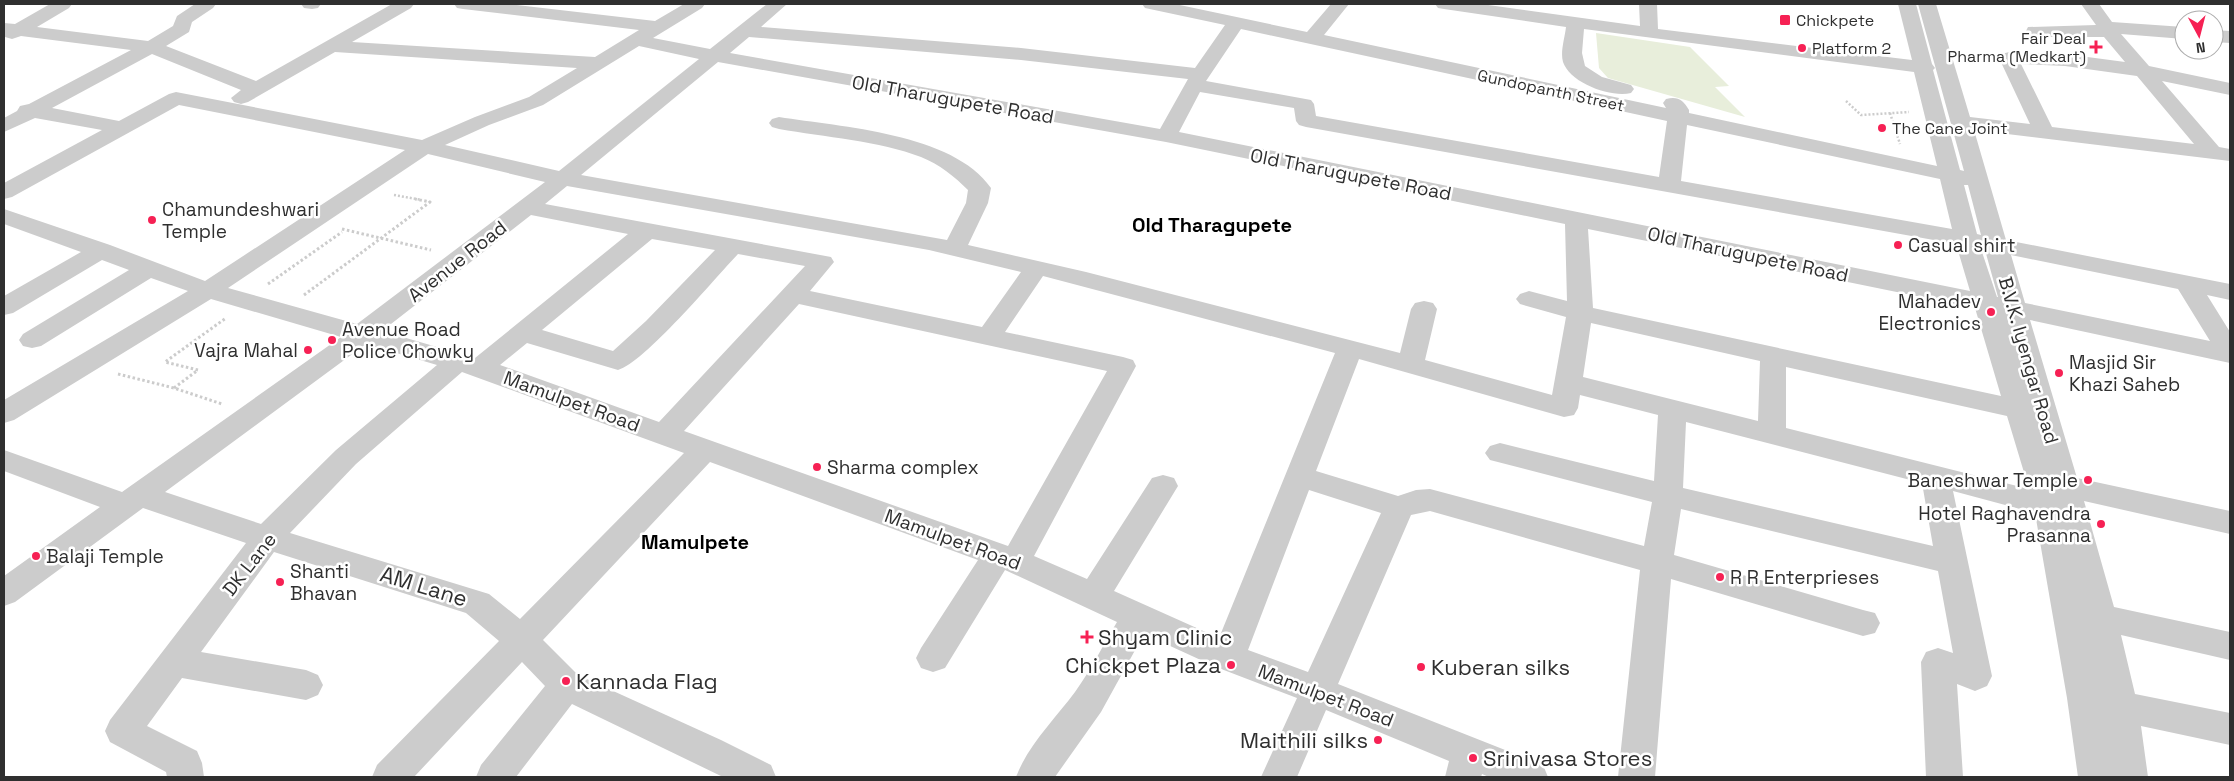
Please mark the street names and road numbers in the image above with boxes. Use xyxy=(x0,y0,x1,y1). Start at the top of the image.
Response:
street label: Gundopanth Street xyxy=(1476,65,1626,116)
street label: Old Tharugupete Road xyxy=(850,69,1056,130)
street label: Old Tharugupete Road xyxy=(1248,143,1454,206)
street label: Avenue Road xyxy=(403,215,512,308)
street label: Old Tharugupete Road xyxy=(1645,221,1851,288)
street label: B.V.K. Iyengar Road xyxy=(1993,274,2064,447)
street label: Mamulpet Road xyxy=(500,365,643,438)
street label: Mamulpet Road xyxy=(881,503,1024,576)
street label: DK Lane xyxy=(217,528,282,601)
street label: AM Lane xyxy=(377,559,471,613)
street label: Mamulpet Road xyxy=(1254,658,1397,733)

